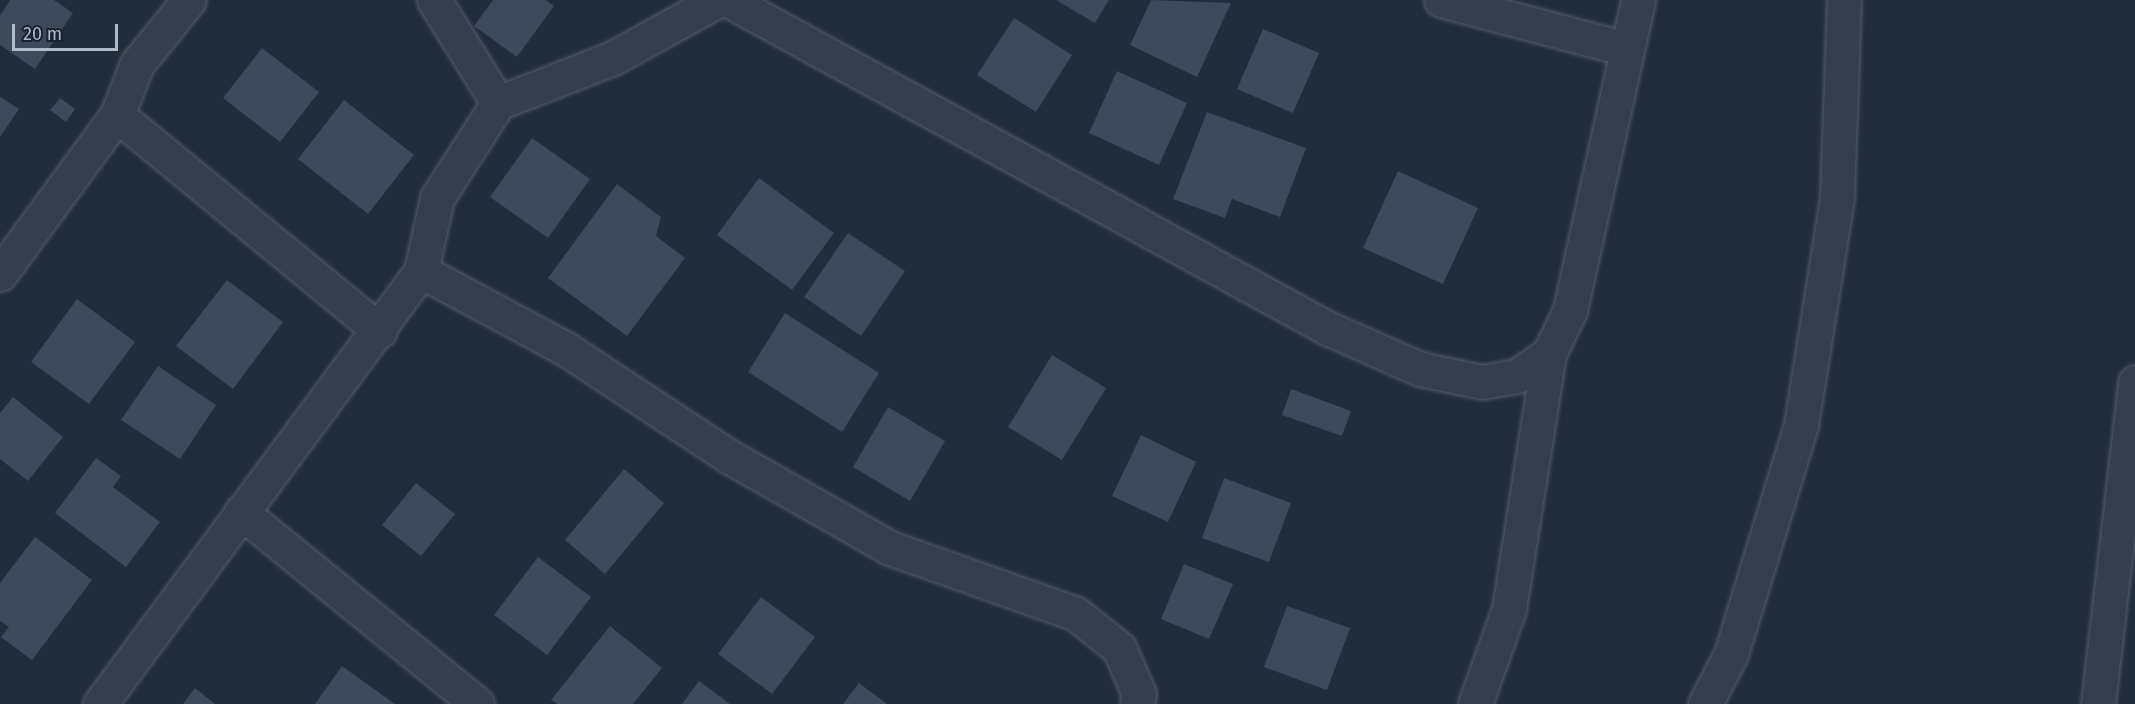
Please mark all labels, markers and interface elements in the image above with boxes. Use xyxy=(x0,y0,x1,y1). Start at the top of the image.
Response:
scale bar xyxy=(15,12,122,50)
text: 20 m xyxy=(23,23,62,45)

